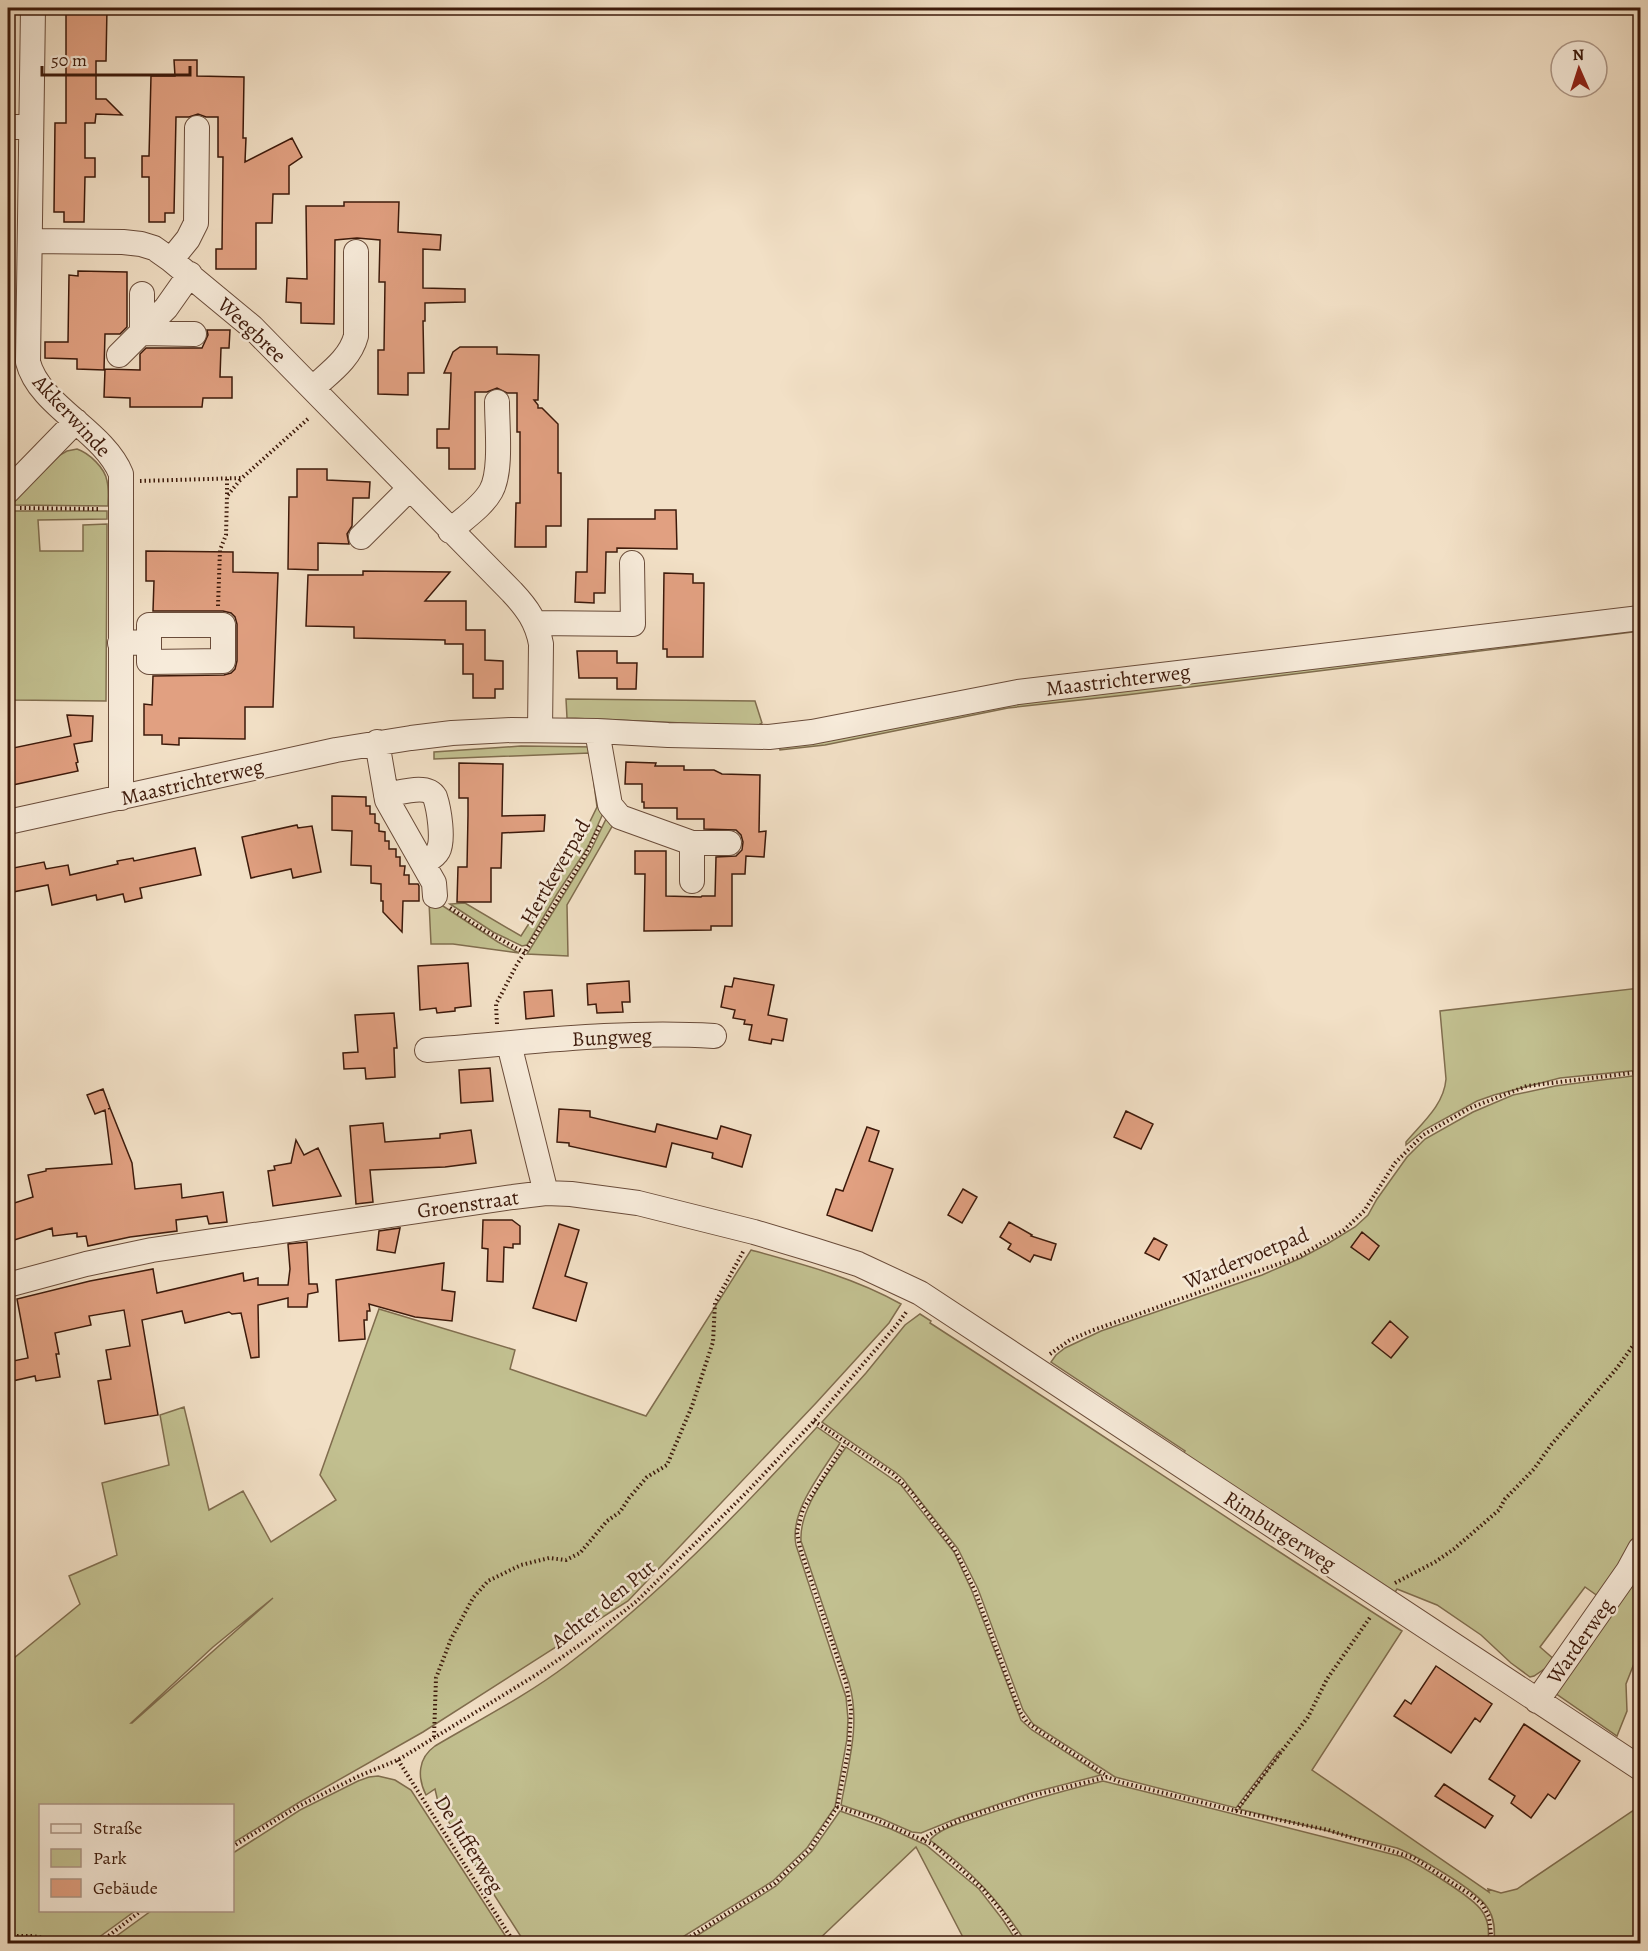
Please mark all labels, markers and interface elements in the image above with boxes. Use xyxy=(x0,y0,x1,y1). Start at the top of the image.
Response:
scale bar xyxy=(42,39,190,77)
north arrow xyxy=(1549,39,1609,99)
text: N xyxy=(1572,44,1585,66)
text: 50 m xyxy=(51,48,87,72)
street label: Weegbree xyxy=(211,290,292,369)
street label: Akkerwinde xyxy=(26,368,117,463)
street label: Maastrichterweg xyxy=(1044,657,1192,703)
street label: Maastrichterweg xyxy=(118,752,266,812)
street label: Hertkeverpad xyxy=(513,813,597,930)
street label: Bungweg xyxy=(571,1021,653,1053)
street label: Groenstraat xyxy=(415,1183,521,1225)
street label: Wardervoetpad xyxy=(1178,1220,1313,1296)
street label: Rimburgerweg xyxy=(1218,1484,1342,1578)
street label: Achter den Put xyxy=(544,1553,661,1655)
street label: Warderweg xyxy=(1540,1592,1620,1690)
street label: De Jufferweg xyxy=(428,1790,510,1899)
legend xyxy=(39,1804,234,1912)
text: Straße xyxy=(93,1816,142,1840)
text: Park xyxy=(93,1846,127,1870)
text: Gebäude xyxy=(93,1876,158,1900)

